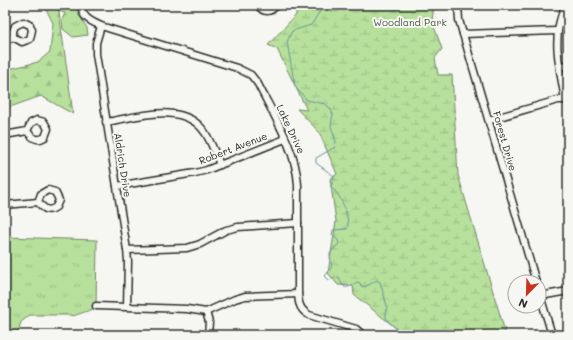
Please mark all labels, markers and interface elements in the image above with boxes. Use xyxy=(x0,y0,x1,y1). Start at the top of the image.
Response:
park label: Woodland Park xyxy=(373,15,447,29)
street label: Lake Drive xyxy=(274,102,308,156)
street label: Forest Drive xyxy=(490,109,520,173)
street label: Robert Avenue xyxy=(197,129,269,167)
street label: Aldrich Drive xyxy=(111,132,135,198)
north arrow xyxy=(507,274,547,314)
text: N xyxy=(516,295,530,312)

